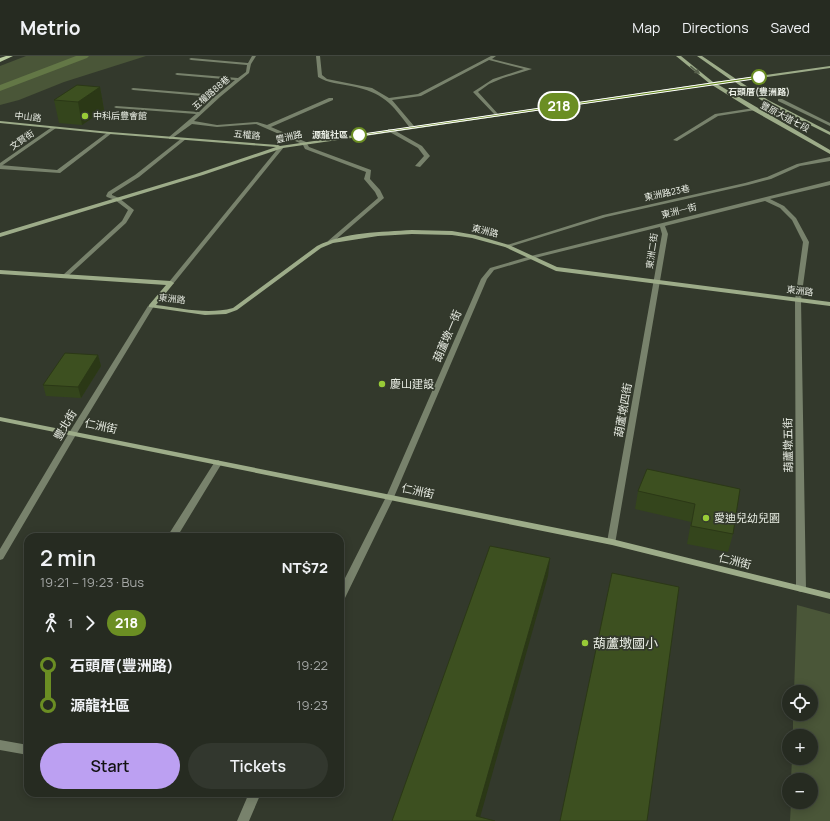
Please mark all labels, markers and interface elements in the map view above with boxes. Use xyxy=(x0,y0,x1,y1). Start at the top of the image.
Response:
text: Metrio xyxy=(20,15,81,41)
text: Map xyxy=(632,18,660,37)
text: Directions xyxy=(682,18,749,37)
text: Saved xyxy=(771,18,810,37)
one-way arrow xyxy=(690,65,701,74)
marker: 石頭厝(豐洲路) xyxy=(751,69,767,85)
street label: 五權路88巷 xyxy=(189,72,232,113)
place label: 石頭厝(豐洲路) xyxy=(728,85,790,98)
line badge: 218 xyxy=(536,93,582,119)
text: 218 xyxy=(547,96,571,115)
street label: 豐原大道七段 xyxy=(758,98,812,135)
street label: 中山路 xyxy=(14,109,42,124)
place label: 中科后豐會館 xyxy=(93,109,147,122)
marker: 中科后豐會館 xyxy=(80,111,90,121)
street label: 文賢街 xyxy=(7,127,37,153)
street label: 五權路 xyxy=(233,127,261,142)
street label: 豐洲路 xyxy=(274,127,304,146)
marker: 源龍社區 xyxy=(351,127,367,143)
place label: 源龍社區 xyxy=(312,128,348,141)
street label: 東洲路23巷 xyxy=(643,181,691,204)
street label: 東洲一街 xyxy=(660,200,698,221)
street label: 東洲路 xyxy=(470,221,500,240)
street label: 東洲二街 xyxy=(643,232,660,270)
street label: 東洲路 xyxy=(786,282,814,299)
street label: 東洲路 xyxy=(158,291,186,306)
street label: 葫蘆墩一街 xyxy=(429,308,464,364)
place label: 慶山建設 xyxy=(390,376,434,391)
marker: 慶山建設 xyxy=(377,379,387,389)
street label: 葫蘆墩四街 xyxy=(610,382,635,438)
street label: 豐北街 xyxy=(50,407,79,443)
street label: 仁洲街 xyxy=(83,415,119,436)
street label: 葫蘆墩五街 xyxy=(780,417,795,473)
street label: 仁洲街 xyxy=(400,480,436,501)
place label: 愛迪兒幼兒園 xyxy=(714,510,780,525)
marker: 愛迪兒幼兒園 xyxy=(701,513,711,523)
text: 2 min xyxy=(40,543,96,573)
street label: 仁洲街 xyxy=(717,549,753,572)
text: NT$72 xyxy=(282,557,328,578)
text: 19:21 – 19:23 · Bus xyxy=(40,573,144,591)
icon: walk xyxy=(40,612,62,634)
icon: forward xyxy=(79,612,101,634)
text: 218 xyxy=(115,613,138,632)
text: 1 xyxy=(68,614,73,632)
place label: 葫蘆墩國小 xyxy=(593,634,658,652)
marker: 葫蘆墩國小 xyxy=(580,638,590,648)
text: 石頭厝(豐洲路) xyxy=(70,655,174,676)
text: 19:22 xyxy=(296,656,328,674)
map controls xyxy=(782,685,818,809)
button: locate xyxy=(782,685,818,721)
text: 源龍社區 xyxy=(70,695,130,716)
text: 19:23 xyxy=(296,696,328,714)
button: + xyxy=(782,729,818,765)
button: Start xyxy=(40,743,180,789)
button: Tickets xyxy=(188,743,328,789)
button: − xyxy=(782,773,818,809)

